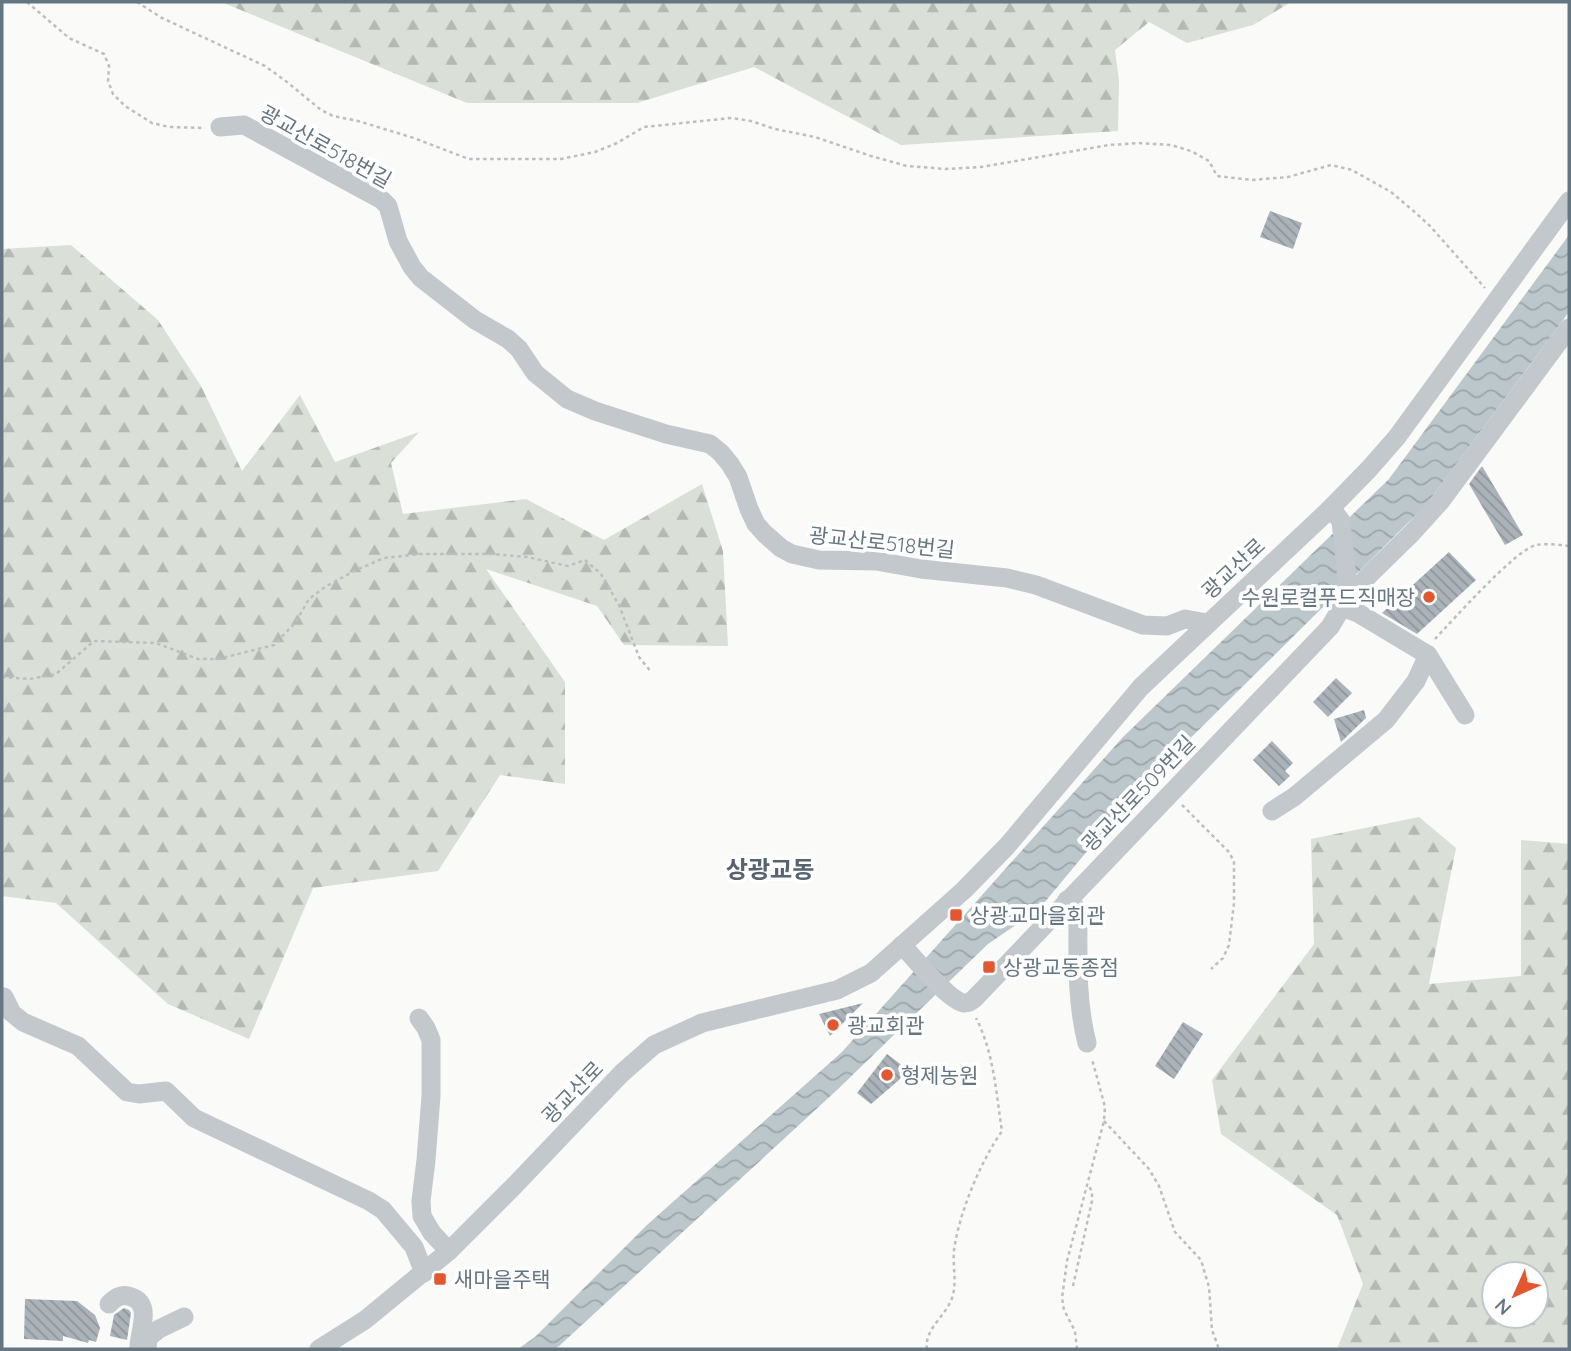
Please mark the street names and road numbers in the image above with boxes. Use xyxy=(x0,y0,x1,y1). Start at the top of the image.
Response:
street label: 광교산로518번길 xyxy=(256,99,396,193)
street label: 광교산로518번길 xyxy=(808,521,956,563)
street label: 광교산로 xyxy=(1196,532,1270,604)
street label: 광교산로509번길 xyxy=(1076,729,1200,857)
street label: 광교산로 xyxy=(536,1055,608,1129)

